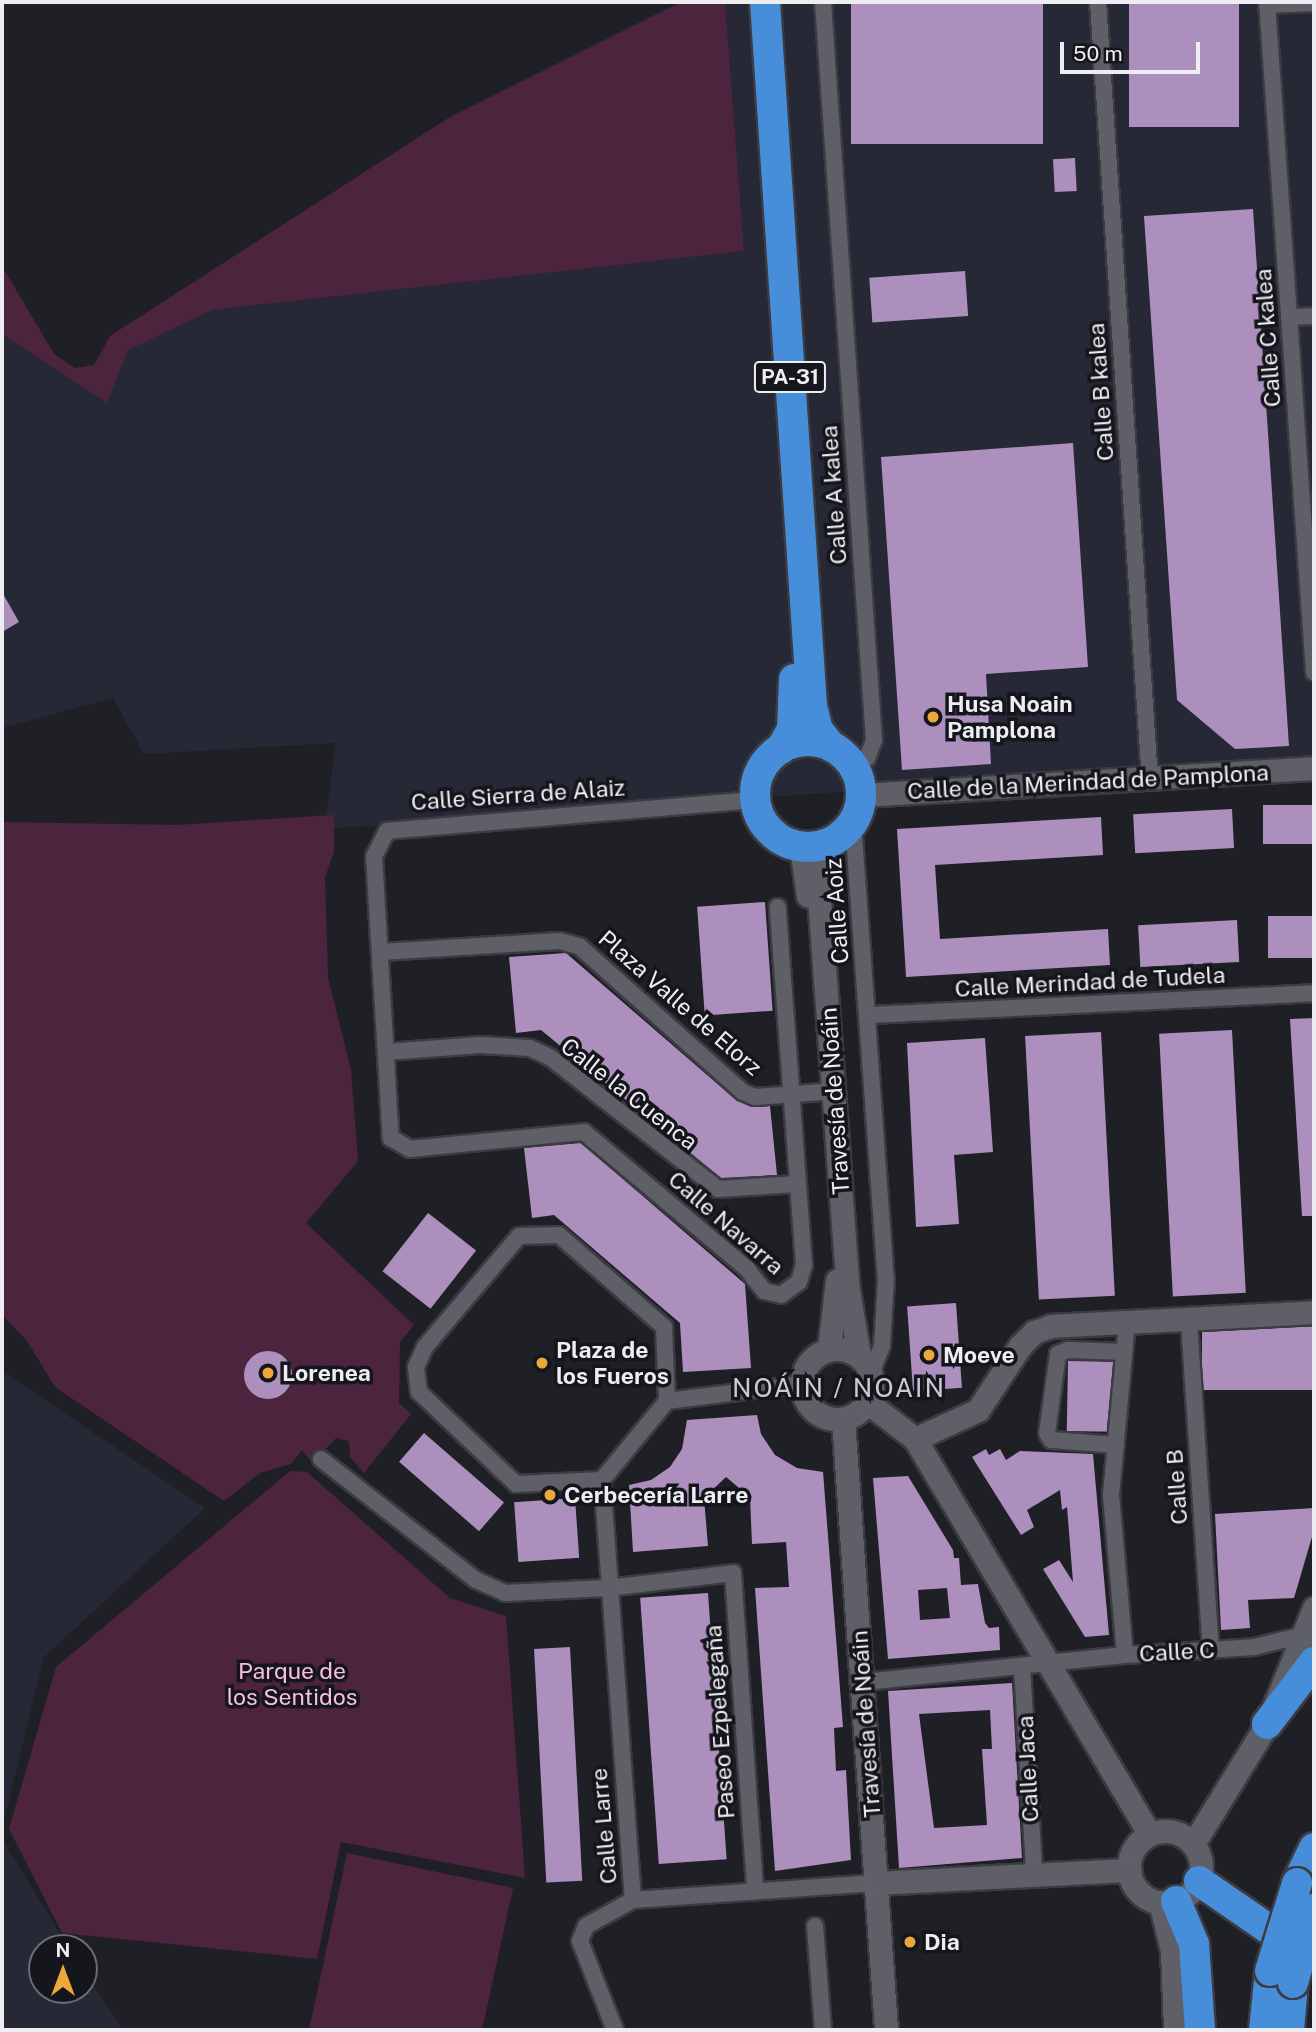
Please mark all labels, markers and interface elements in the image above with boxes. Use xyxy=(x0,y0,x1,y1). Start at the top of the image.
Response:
scale bar xyxy=(1064,28,1204,72)
text: 50 m xyxy=(1073,41,1123,66)
street label: Calle C kalea xyxy=(1249,268,1287,408)
street label: Calle B kalea xyxy=(1082,322,1120,462)
road number: PA-31 xyxy=(753,360,827,394)
street label: Calle A kalea xyxy=(815,425,853,565)
place label: Husa Noain Pamplona xyxy=(947,690,1073,744)
marker: Husa Noain Pamplona xyxy=(925,709,941,725)
street label: Calle de la Merindad de Pamplona xyxy=(906,759,1270,805)
street label: Calle Sierra de Alaiz xyxy=(410,774,626,816)
street label: Calle Aoiz xyxy=(820,857,854,965)
street label: Plaza Valle de Elorz xyxy=(592,924,768,1082)
street label: Calle Merindad de Tudela xyxy=(954,961,1226,1003)
street label: Travesía de Noáin xyxy=(815,1006,855,1196)
street label: Calle la Cuenca xyxy=(555,1032,703,1156)
street label: Calle Navarra xyxy=(663,1165,789,1281)
place label: Plaza de los Fueros xyxy=(556,1336,669,1390)
place label: Moeve xyxy=(943,1341,1015,1369)
marker: Moeve xyxy=(921,1347,937,1363)
marker: Plaza de los Fueros xyxy=(534,1355,550,1371)
place label: Lorenea xyxy=(282,1359,371,1387)
marker: Lorenea xyxy=(260,1365,276,1381)
district label: NOÁIN / NOAIN xyxy=(734,1372,944,1404)
street label: Calle B xyxy=(1161,1448,1193,1526)
place label: Cerbecería Larre xyxy=(564,1481,748,1509)
marker: Cerbecería Larre xyxy=(542,1487,558,1503)
street label: Paseo Ezpelegaña xyxy=(699,1624,741,1820)
street label: Travesía de Noáin xyxy=(846,1629,886,1819)
street label: Calle C xyxy=(1138,1636,1216,1668)
park label: Parque de los Sentidos xyxy=(227,1657,357,1711)
street label: Calle Jaca xyxy=(1011,1715,1045,1823)
street label: Calle Larre xyxy=(585,1767,623,1885)
place label: Dia xyxy=(924,1928,960,1956)
north arrow xyxy=(28,1934,98,2004)
marker: Dia xyxy=(902,1934,918,1950)
text: N xyxy=(56,1939,70,1961)

